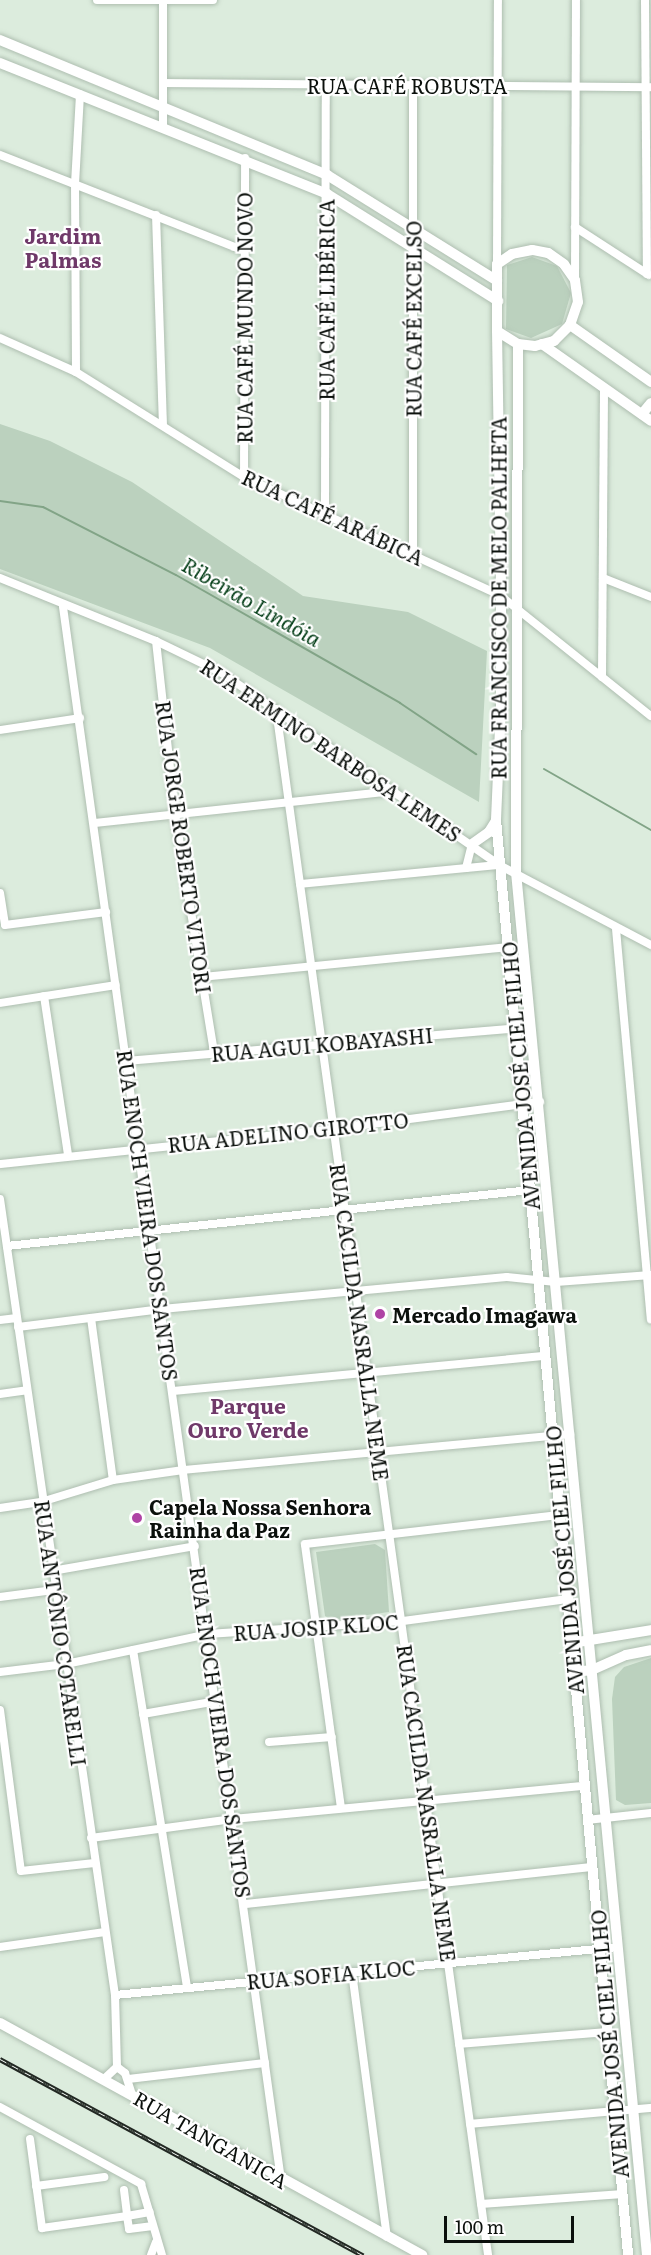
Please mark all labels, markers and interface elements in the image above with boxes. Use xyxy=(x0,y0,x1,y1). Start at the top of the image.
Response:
street label: RUA CAFÉ ROBUSTA xyxy=(306,73,508,97)
street label: RUA CAFÉ MUNDO NOVO xyxy=(232,192,256,444)
street label: RUA CAFÉ LIBÉRICA xyxy=(314,199,338,401)
street label: RUA CAFÉ EXCELSO xyxy=(401,221,425,417)
district label: Jardim Palmas xyxy=(25,222,101,272)
street label: RUA FRANCISCO DE MELO PALHETA xyxy=(486,417,510,779)
street label: RUA CAFÉ ARÁBICA xyxy=(238,464,428,570)
water label: Ribeirão Lindóia xyxy=(178,551,326,651)
street label: RUA ERMINO BARBOSA LEMES xyxy=(196,654,466,846)
street label: RUA JORGE ROBERTO VITORI xyxy=(152,699,216,995)
street label: AVENIDA JOSÉ CIEL FILHO xyxy=(496,941,544,1211)
street label: RUA AGUI KOBAYASHI xyxy=(210,1022,434,1066)
street label: RUA ENOCH VIEIRA DOS SANTOS xyxy=(113,1048,183,1382)
street label: RUA ADELINO GIROTTO xyxy=(166,1107,410,1157)
street label: RUA CACILDA NASRALLA NEME xyxy=(326,1162,394,1482)
place label: Mercado Imagawa xyxy=(392,1302,577,1326)
marker: Mercado Imagawa xyxy=(373,1307,387,1321)
district label: Parque Ouro Verde xyxy=(187,1392,309,1442)
street label: AVENIDA JOSÉ CIEL FILHO xyxy=(540,1425,588,1695)
place label: Capela Nossa Senhora Rainha da Paz xyxy=(149,1494,371,1541)
street label: RUA ANTÔNIO COTARELLI xyxy=(30,1498,92,1768)
marker: Capela Nossa Senhora Rainha da Paz xyxy=(130,1511,144,1525)
street label: RUA ENOCH VIEIRA DOS SANTOS xyxy=(186,1565,256,1899)
street label: RUA JOSIP KLOC xyxy=(232,1609,400,1645)
street label: RUA CACILDA NASRALLA NEME xyxy=(393,1643,461,1963)
street label: AVENIDA JOSÉ CIEL FILHO xyxy=(585,1909,633,2179)
street label: RUA SOFIA KLOC xyxy=(245,1955,417,1993)
street label: RUA TANGANICA xyxy=(130,2085,292,2193)
scale bar xyxy=(447,2204,578,2242)
text: 100 m xyxy=(455,2213,504,2240)

